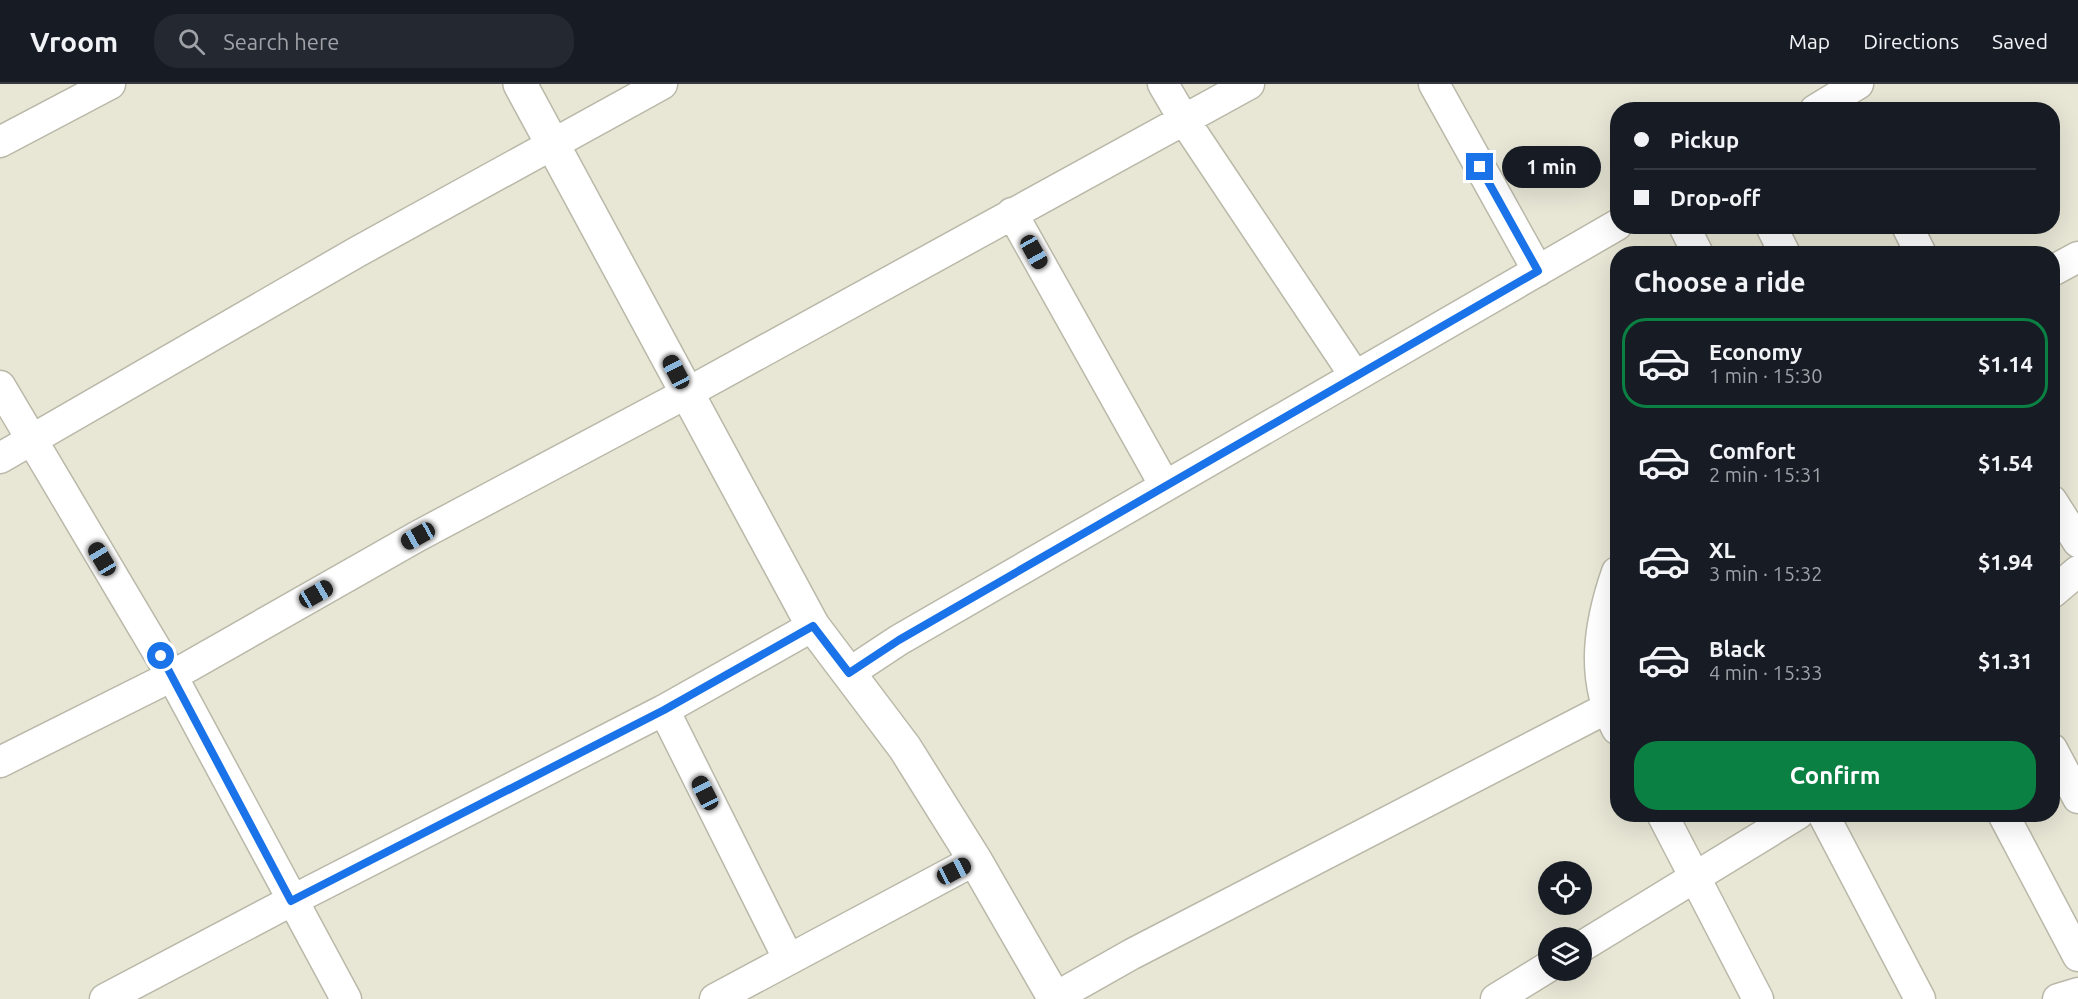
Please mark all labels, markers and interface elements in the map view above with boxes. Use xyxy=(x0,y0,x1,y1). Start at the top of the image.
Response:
search box xyxy=(154,14,574,68)
icon: search xyxy=(175,25,208,58)
text: Vroom xyxy=(30,26,118,57)
text: Search here xyxy=(223,29,339,54)
text: Map xyxy=(1789,29,1830,53)
text: Directions xyxy=(1863,29,1959,53)
text: Saved xyxy=(1992,29,2048,53)
text: Pickup xyxy=(1670,127,1739,152)
callout: 1 min xyxy=(1501,146,1600,188)
route end xyxy=(1466,153,1493,180)
text: 1 min xyxy=(1526,155,1577,178)
text: Drop-off xyxy=(1670,185,1760,210)
car xyxy=(1017,232,1051,272)
text: Choose a ride xyxy=(1634,267,1806,297)
icon: car xyxy=(1637,336,1691,390)
text: Economy xyxy=(1709,339,1802,364)
text: $1.14 xyxy=(1978,351,2033,376)
car xyxy=(660,352,692,392)
text: 1 min · 15:30 xyxy=(1709,364,1823,387)
icon: car xyxy=(1637,435,1691,489)
text: Comfort xyxy=(1709,438,1796,463)
text: $1.54 xyxy=(1978,450,2033,475)
text: 2 min · 15:31 xyxy=(1709,463,1823,486)
car xyxy=(398,519,438,553)
icon: car xyxy=(1637,534,1691,588)
text: XL xyxy=(1709,537,1736,562)
car xyxy=(85,539,119,579)
text: $1.94 xyxy=(1978,549,2033,574)
text: 3 min · 15:32 xyxy=(1709,562,1823,585)
car xyxy=(296,577,336,611)
icon: car xyxy=(1637,633,1691,687)
text: Black xyxy=(1709,636,1766,661)
route start xyxy=(147,642,174,669)
text: $1.31 xyxy=(1978,648,2033,673)
text: 4 min · 15:33 xyxy=(1709,661,1823,684)
button: Confirm xyxy=(1634,741,2036,810)
car xyxy=(689,773,721,813)
car xyxy=(934,855,974,887)
map controls xyxy=(1538,861,1592,981)
button: locate xyxy=(1538,861,1592,915)
button: layers xyxy=(1538,927,1592,981)

